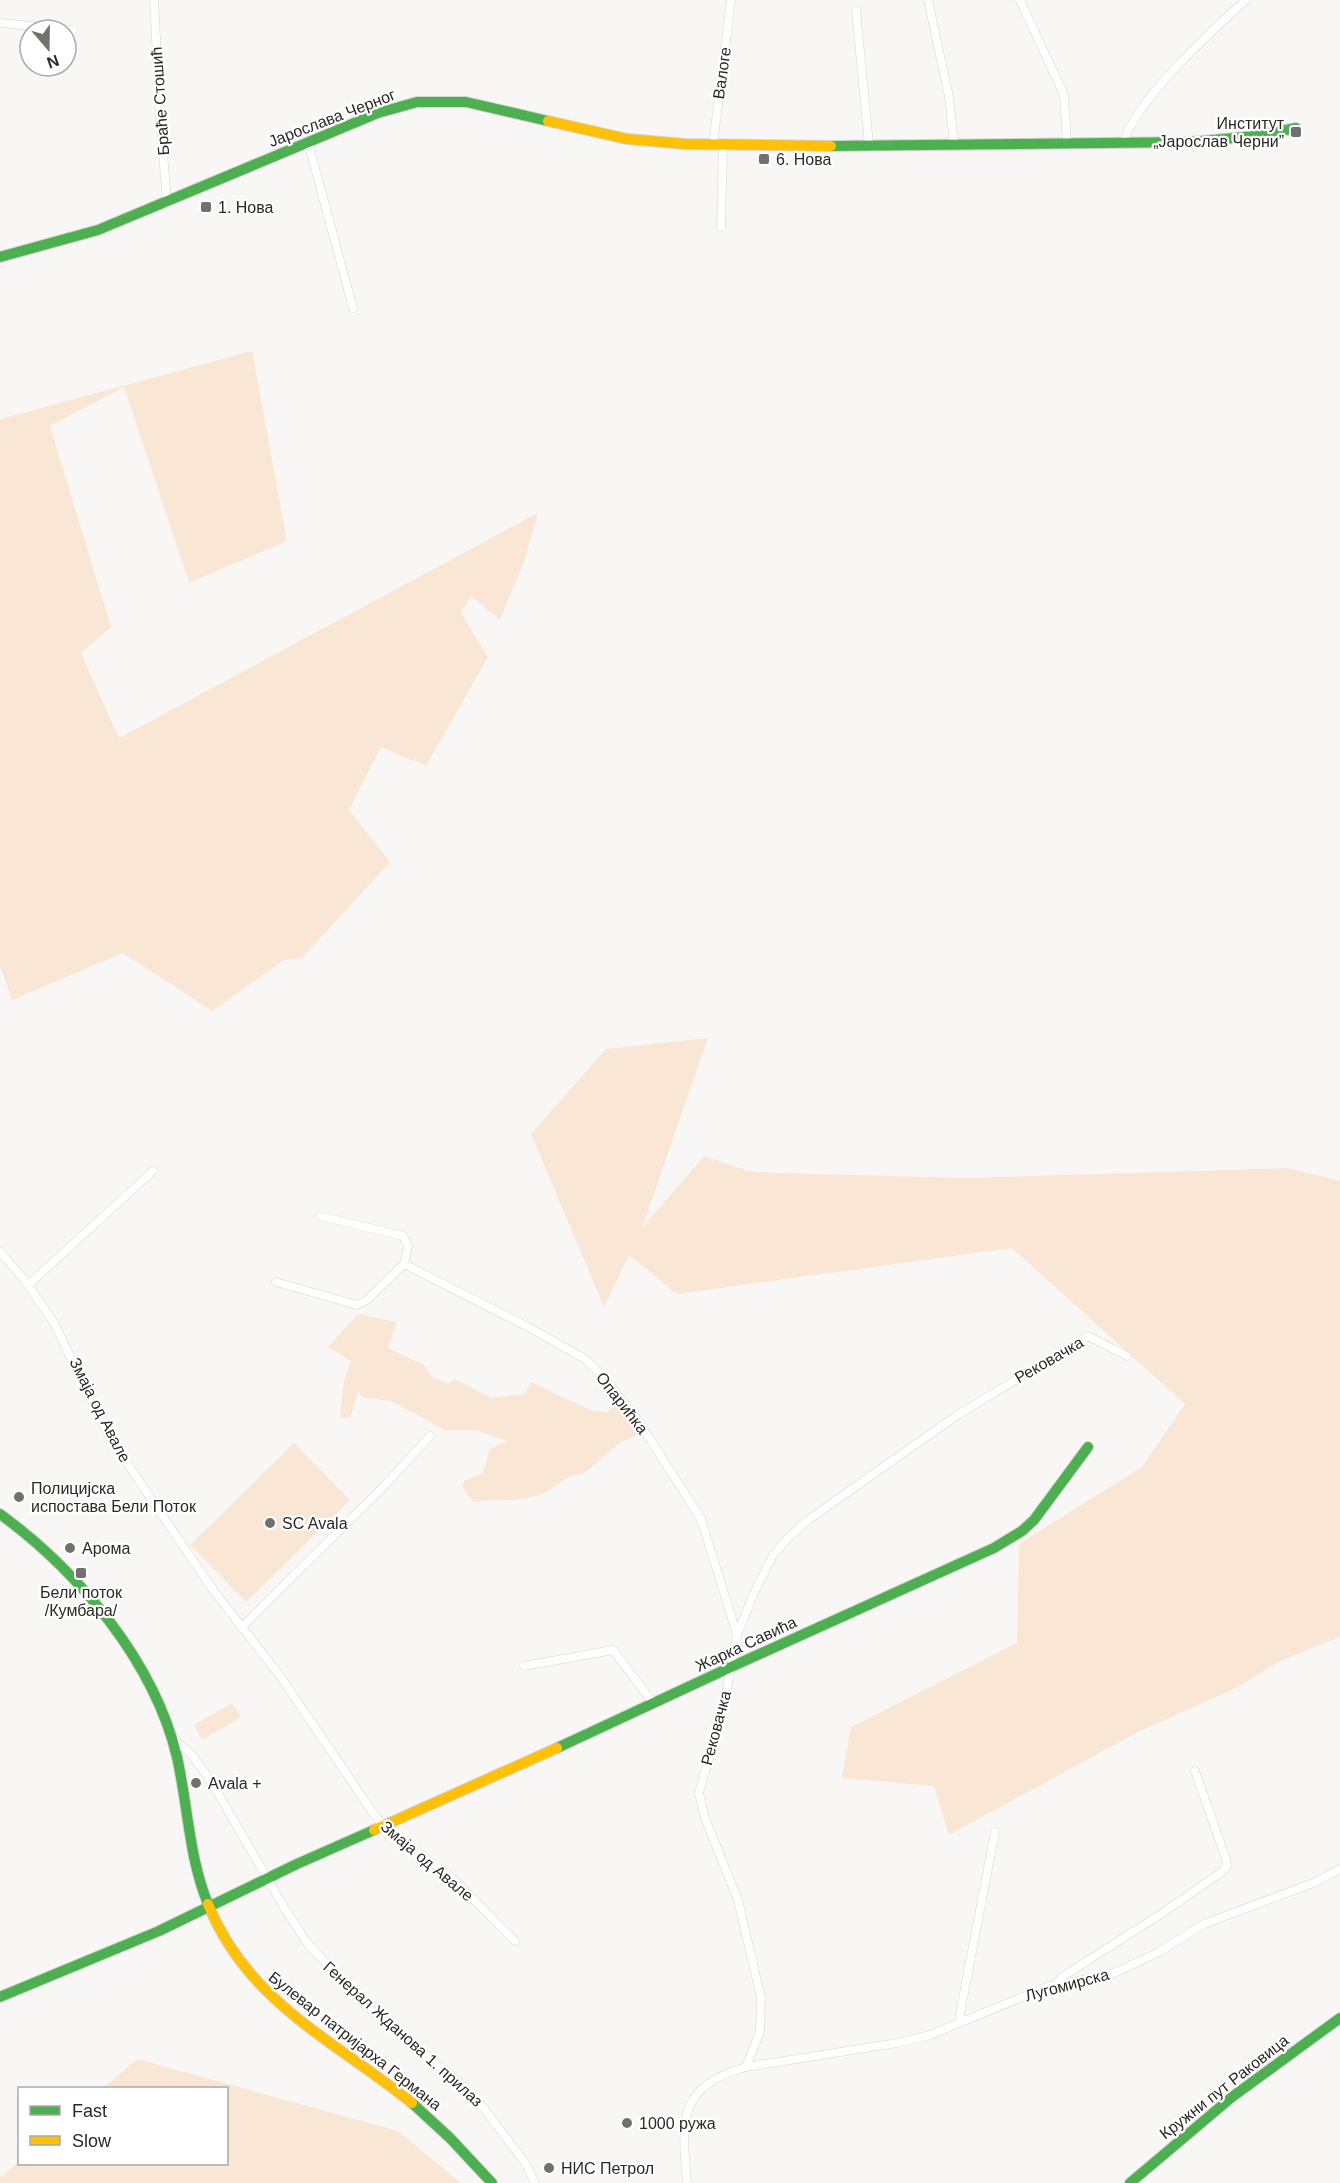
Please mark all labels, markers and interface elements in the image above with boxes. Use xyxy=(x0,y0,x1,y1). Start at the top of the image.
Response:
north arrow xyxy=(18,18,78,78)
street label: Браће Стошић xyxy=(148,46,172,156)
street label: Валоге xyxy=(710,46,734,100)
text: N xyxy=(45,52,61,72)
street label: Јарослава Черног xyxy=(266,86,398,150)
place label: Институт „Јарослав Черни” xyxy=(1153,115,1285,150)
marker: Институт „Јарослав Черни” xyxy=(1289,125,1303,139)
place label: 6. Нова xyxy=(776,151,832,168)
marker: 6. Нова xyxy=(757,152,771,166)
place label: 1. Нова xyxy=(218,199,274,216)
marker: 1. Нова xyxy=(199,200,213,214)
street label: Рековачка xyxy=(1012,1333,1086,1386)
street label: Змаја од Авале xyxy=(66,1355,134,1465)
street label: Опарићка xyxy=(593,1369,651,1437)
place label: Полицијска испостава Бели Поток xyxy=(31,1480,197,1515)
marker: Полицијска испостава Бели Поток xyxy=(12,1490,26,1504)
place label: SC Avala xyxy=(282,1515,348,1532)
marker: SC Avala xyxy=(263,1516,277,1530)
place label: Арома xyxy=(82,1540,130,1557)
marker: Арома xyxy=(63,1541,77,1555)
marker: Бели поток /Кумбара/ xyxy=(74,1566,88,1580)
place label: Бели поток /Кумбара/ xyxy=(40,1584,123,1619)
street label: Жарка Савића xyxy=(693,1613,799,1675)
street label: Рековачка xyxy=(698,1689,734,1767)
place label: Avala + xyxy=(208,1775,262,1792)
marker: Avala + xyxy=(189,1776,203,1790)
street label: Змаја од Авале xyxy=(378,1818,477,1905)
street label: Генерал Жданова 1. прилаз xyxy=(320,1958,486,2110)
street label: Лугомирска xyxy=(1023,1966,1111,2004)
street label: Булевар патријарха Германа xyxy=(265,1968,445,2114)
street label: Кружни пут Раковица xyxy=(1156,2032,1292,2142)
legend xyxy=(18,2087,228,2165)
text: Fast xyxy=(72,2101,107,2121)
place label: 1000 ружа xyxy=(639,2115,716,2132)
marker: 1000 ружа xyxy=(620,2116,634,2130)
text: Slow xyxy=(72,2131,112,2151)
place label: НИС Петрол xyxy=(561,2160,654,2177)
marker: НИС Петрол xyxy=(542,2161,556,2175)

